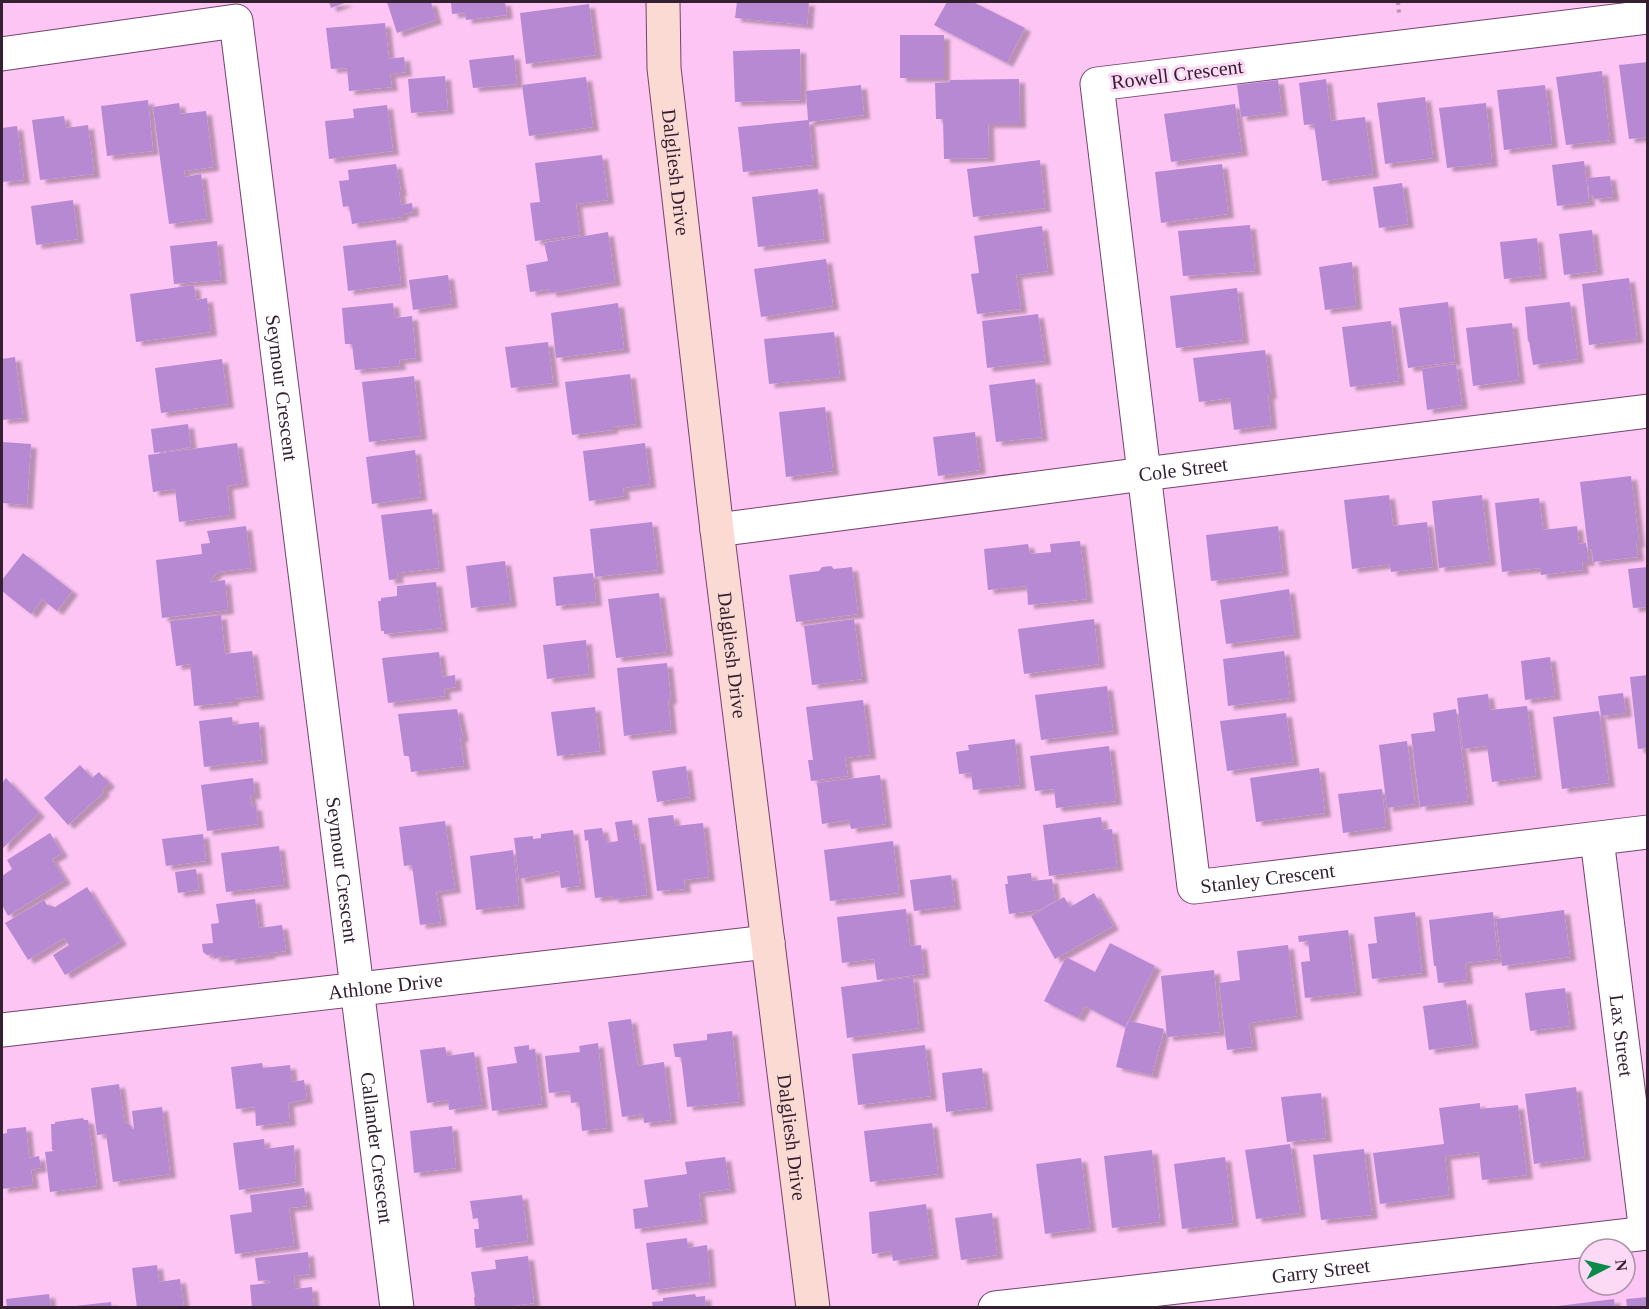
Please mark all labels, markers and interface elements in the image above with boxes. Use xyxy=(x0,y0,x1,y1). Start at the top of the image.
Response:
street label: Rowell Crescent xyxy=(1110,55,1245,93)
street label: Dalgliesh Drive xyxy=(658,108,694,237)
street label: Seymour Crescent xyxy=(262,313,302,463)
street label: Cole Street xyxy=(1137,453,1229,486)
street label: Dalgliesh Drive xyxy=(714,590,751,720)
street label: Seymour Crescent xyxy=(322,796,362,945)
street label: Stanley Crescent xyxy=(1199,859,1336,897)
street label: Athlone Drive xyxy=(327,968,444,1003)
street label: Lax Street xyxy=(1605,993,1638,1078)
street label: Callander Crescent xyxy=(357,1071,397,1226)
street label: Dalgliesh Drive xyxy=(773,1073,811,1202)
north arrow xyxy=(1577,1237,1637,1297)
street label: Garry Street xyxy=(1271,1254,1371,1287)
text: N xyxy=(1612,1258,1631,1272)

